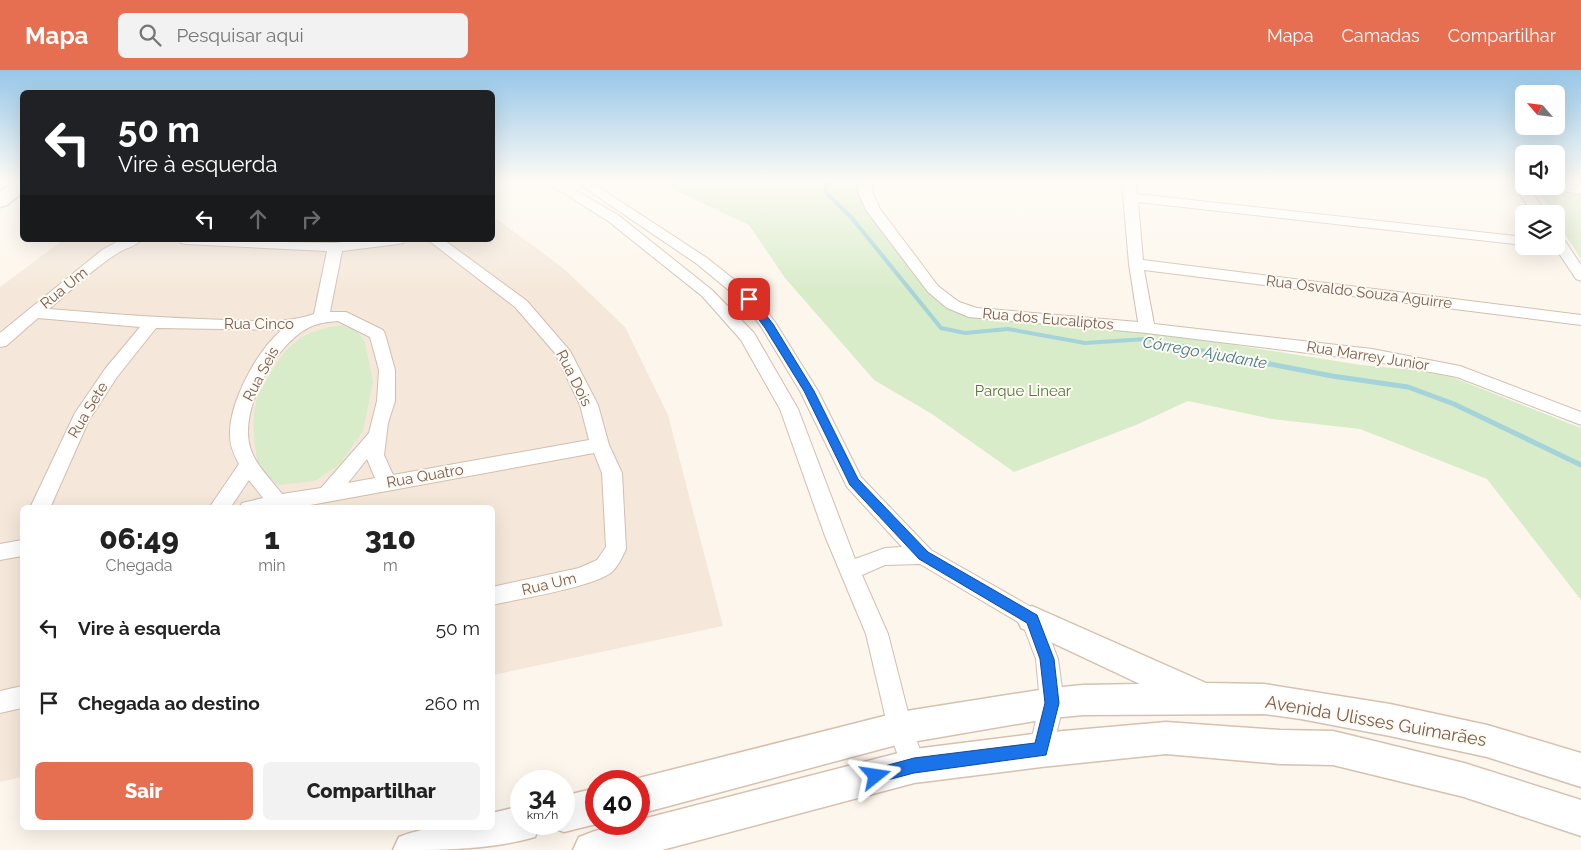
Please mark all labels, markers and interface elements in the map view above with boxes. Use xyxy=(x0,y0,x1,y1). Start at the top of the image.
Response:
search box xyxy=(118,13,468,58)
text: Mapa xyxy=(25,21,88,50)
icon: search xyxy=(136,21,164,49)
text: Pesquisar aqui xyxy=(176,24,304,46)
text: Mapa xyxy=(1267,25,1313,46)
text: Camadas xyxy=(1341,25,1420,46)
text: Compartilhar xyxy=(1448,25,1556,46)
north arrow xyxy=(1515,85,1565,135)
map controls xyxy=(1515,85,1565,255)
text: 50 m xyxy=(118,109,200,150)
icon: left xyxy=(35,110,100,175)
button: sound xyxy=(1515,145,1565,195)
text: Vire à esquerda xyxy=(118,151,277,177)
icon: left xyxy=(191,205,219,233)
icon: ahead xyxy=(244,205,272,233)
icon: right xyxy=(297,205,325,233)
button: layers xyxy=(1515,205,1565,255)
street label: Rua Um xyxy=(37,264,91,312)
street label: Rua Osvaldo Souza Aguirre xyxy=(1265,272,1453,312)
pin xyxy=(728,278,770,320)
icon: arrive xyxy=(735,285,763,313)
street label: Rua dos Eucaliptos xyxy=(982,304,1114,334)
street label: Rua Cinco xyxy=(224,315,294,333)
water label: Córrego Ajudante xyxy=(1141,332,1269,373)
street label: Rua Marrey Junior xyxy=(1305,337,1431,375)
street label: Rua Seis xyxy=(239,344,283,404)
street label: Rua Dois xyxy=(552,347,596,409)
street label: Rua Sete xyxy=(64,379,112,441)
park label: Parque Linear xyxy=(975,382,1072,400)
street label: Rua Quatro xyxy=(385,460,465,492)
text: 06:49 xyxy=(99,521,179,556)
text: 1 xyxy=(264,521,280,556)
text: 310 xyxy=(365,521,416,556)
text: Chegada xyxy=(106,556,173,575)
text: min xyxy=(258,556,286,575)
text: m xyxy=(383,556,398,575)
street label: Rua Um xyxy=(520,569,578,599)
icon: left xyxy=(35,614,63,642)
text: Vire à esquerda xyxy=(78,617,221,639)
text: 50 m xyxy=(436,617,480,639)
icon: arrive xyxy=(35,689,63,717)
street label: Avenida Ulisses Guimarães xyxy=(1264,691,1489,750)
text: Chegada ao destino xyxy=(78,692,260,714)
text: 260 m xyxy=(425,692,480,714)
position arrow xyxy=(849,749,901,801)
button: Sair xyxy=(35,762,253,820)
button: Compartilhar xyxy=(263,762,480,820)
speed limit sign: 40 xyxy=(585,770,650,835)
text: 34 xyxy=(528,781,557,811)
text: km/h xyxy=(527,808,558,822)

